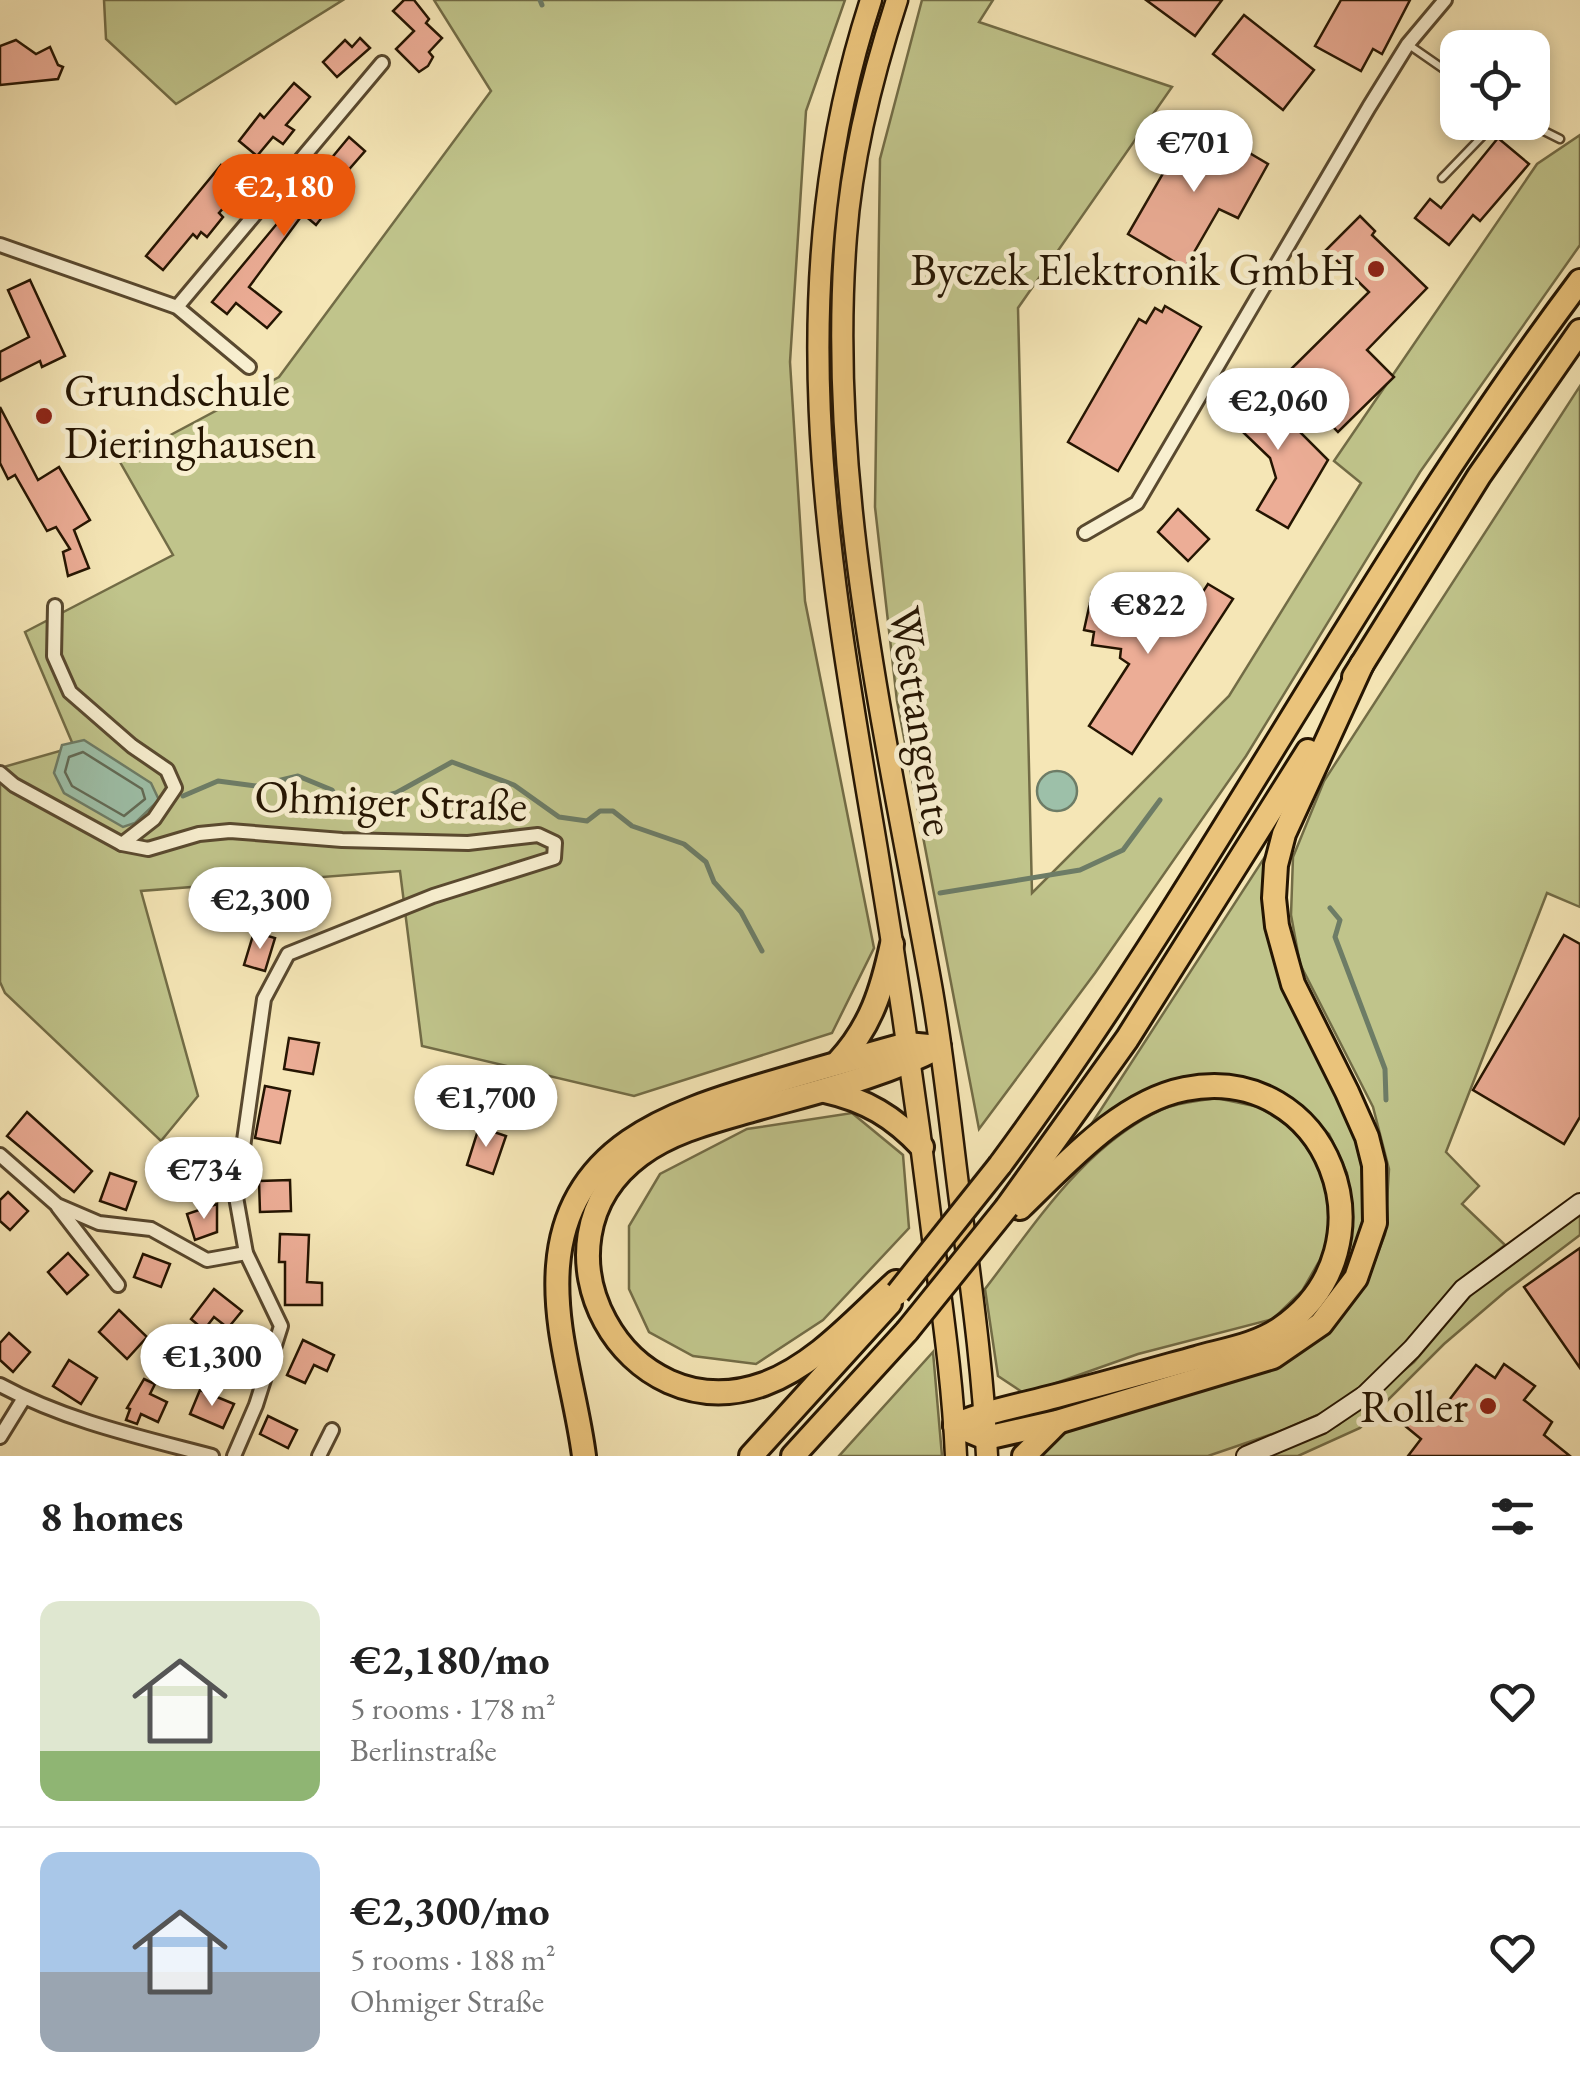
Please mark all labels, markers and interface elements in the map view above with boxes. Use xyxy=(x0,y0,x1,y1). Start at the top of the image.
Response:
map controls xyxy=(1440,30,1550,140)
button: locate xyxy=(1440,30,1550,140)
pin: €701 xyxy=(1135,110,1253,195)
text: €701 xyxy=(1157,121,1231,163)
pin: €2,180 xyxy=(203,154,365,239)
text: €2,180 xyxy=(234,165,334,207)
place label: Byczek Elektronik GmbH xyxy=(911,240,1356,298)
marker: Byczek Elektronik GmbH xyxy=(1365,258,1387,280)
place label: Grundschule Dieringhausen xyxy=(64,361,317,471)
pin: €2,060 xyxy=(1197,368,1359,453)
text: €2,060 xyxy=(1228,379,1328,421)
marker: Grundschule Dieringhausen xyxy=(33,405,55,427)
pin: €822 xyxy=(1089,572,1207,657)
text: €822 xyxy=(1111,583,1185,625)
street label: Westtangente xyxy=(876,602,970,840)
street label: Ohmiger Straße xyxy=(254,766,528,834)
pin: €2,300 xyxy=(179,867,341,952)
text: €2,300 xyxy=(210,878,310,920)
pin: €1,700 xyxy=(405,1065,567,1150)
text: €1,700 xyxy=(436,1076,536,1118)
pin: €734 xyxy=(145,1137,263,1222)
text: €734 xyxy=(167,1148,241,1190)
pin: €1,300 xyxy=(131,1324,293,1409)
text: €1,300 xyxy=(162,1335,262,1377)
place label: Roller xyxy=(1360,1377,1468,1435)
marker: Roller xyxy=(1477,1395,1499,1417)
text: 8 homes xyxy=(40,1489,183,1544)
icon: filters xyxy=(1485,1489,1540,1544)
text: €2,180/mo xyxy=(350,1632,550,1687)
icon: home xyxy=(120,1641,240,1761)
icon: heart xyxy=(1485,1674,1540,1729)
text: 5 rooms · 178 m² xyxy=(350,1687,556,1729)
text: Berlinstraße xyxy=(350,1729,497,1771)
text: €2,300/mo xyxy=(350,1883,550,1938)
icon: home xyxy=(120,1892,240,2012)
icon: heart xyxy=(1485,1925,1540,1980)
text: 5 rooms · 188 m² xyxy=(350,1938,556,1980)
text: Ohmiger Straße xyxy=(350,1980,544,2022)

